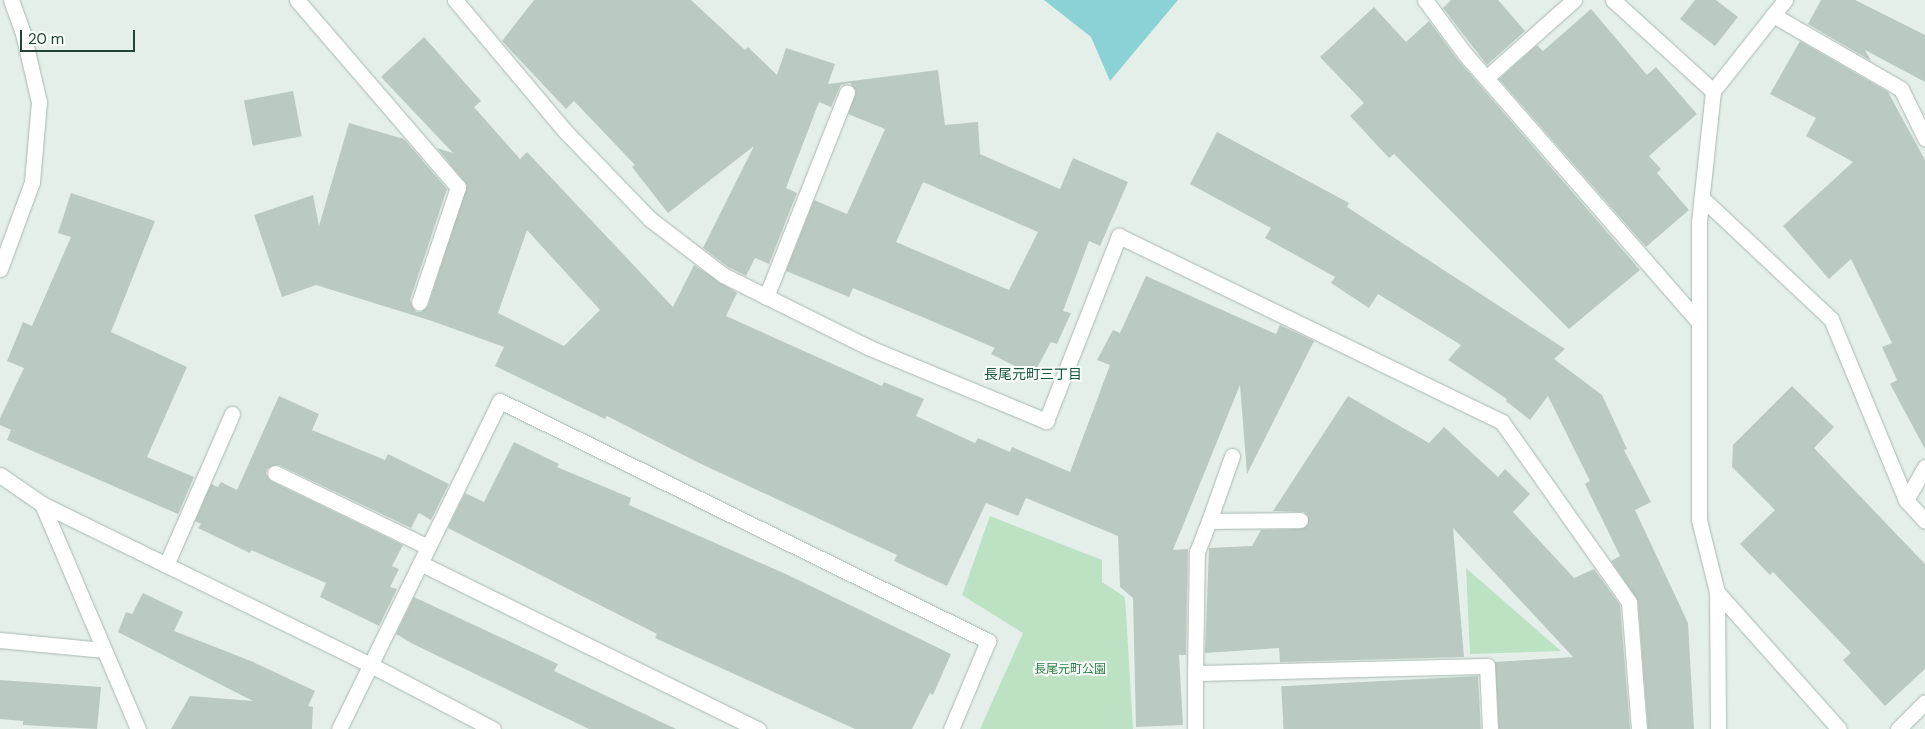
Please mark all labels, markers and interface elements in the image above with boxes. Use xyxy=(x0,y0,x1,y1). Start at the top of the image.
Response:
scale bar xyxy=(22,20,138,52)
text: 20 m xyxy=(28,29,64,49)
district label: 長尾元町三丁目 xyxy=(984,366,1082,382)
park label: 長尾元町公園 xyxy=(1034,663,1106,677)

